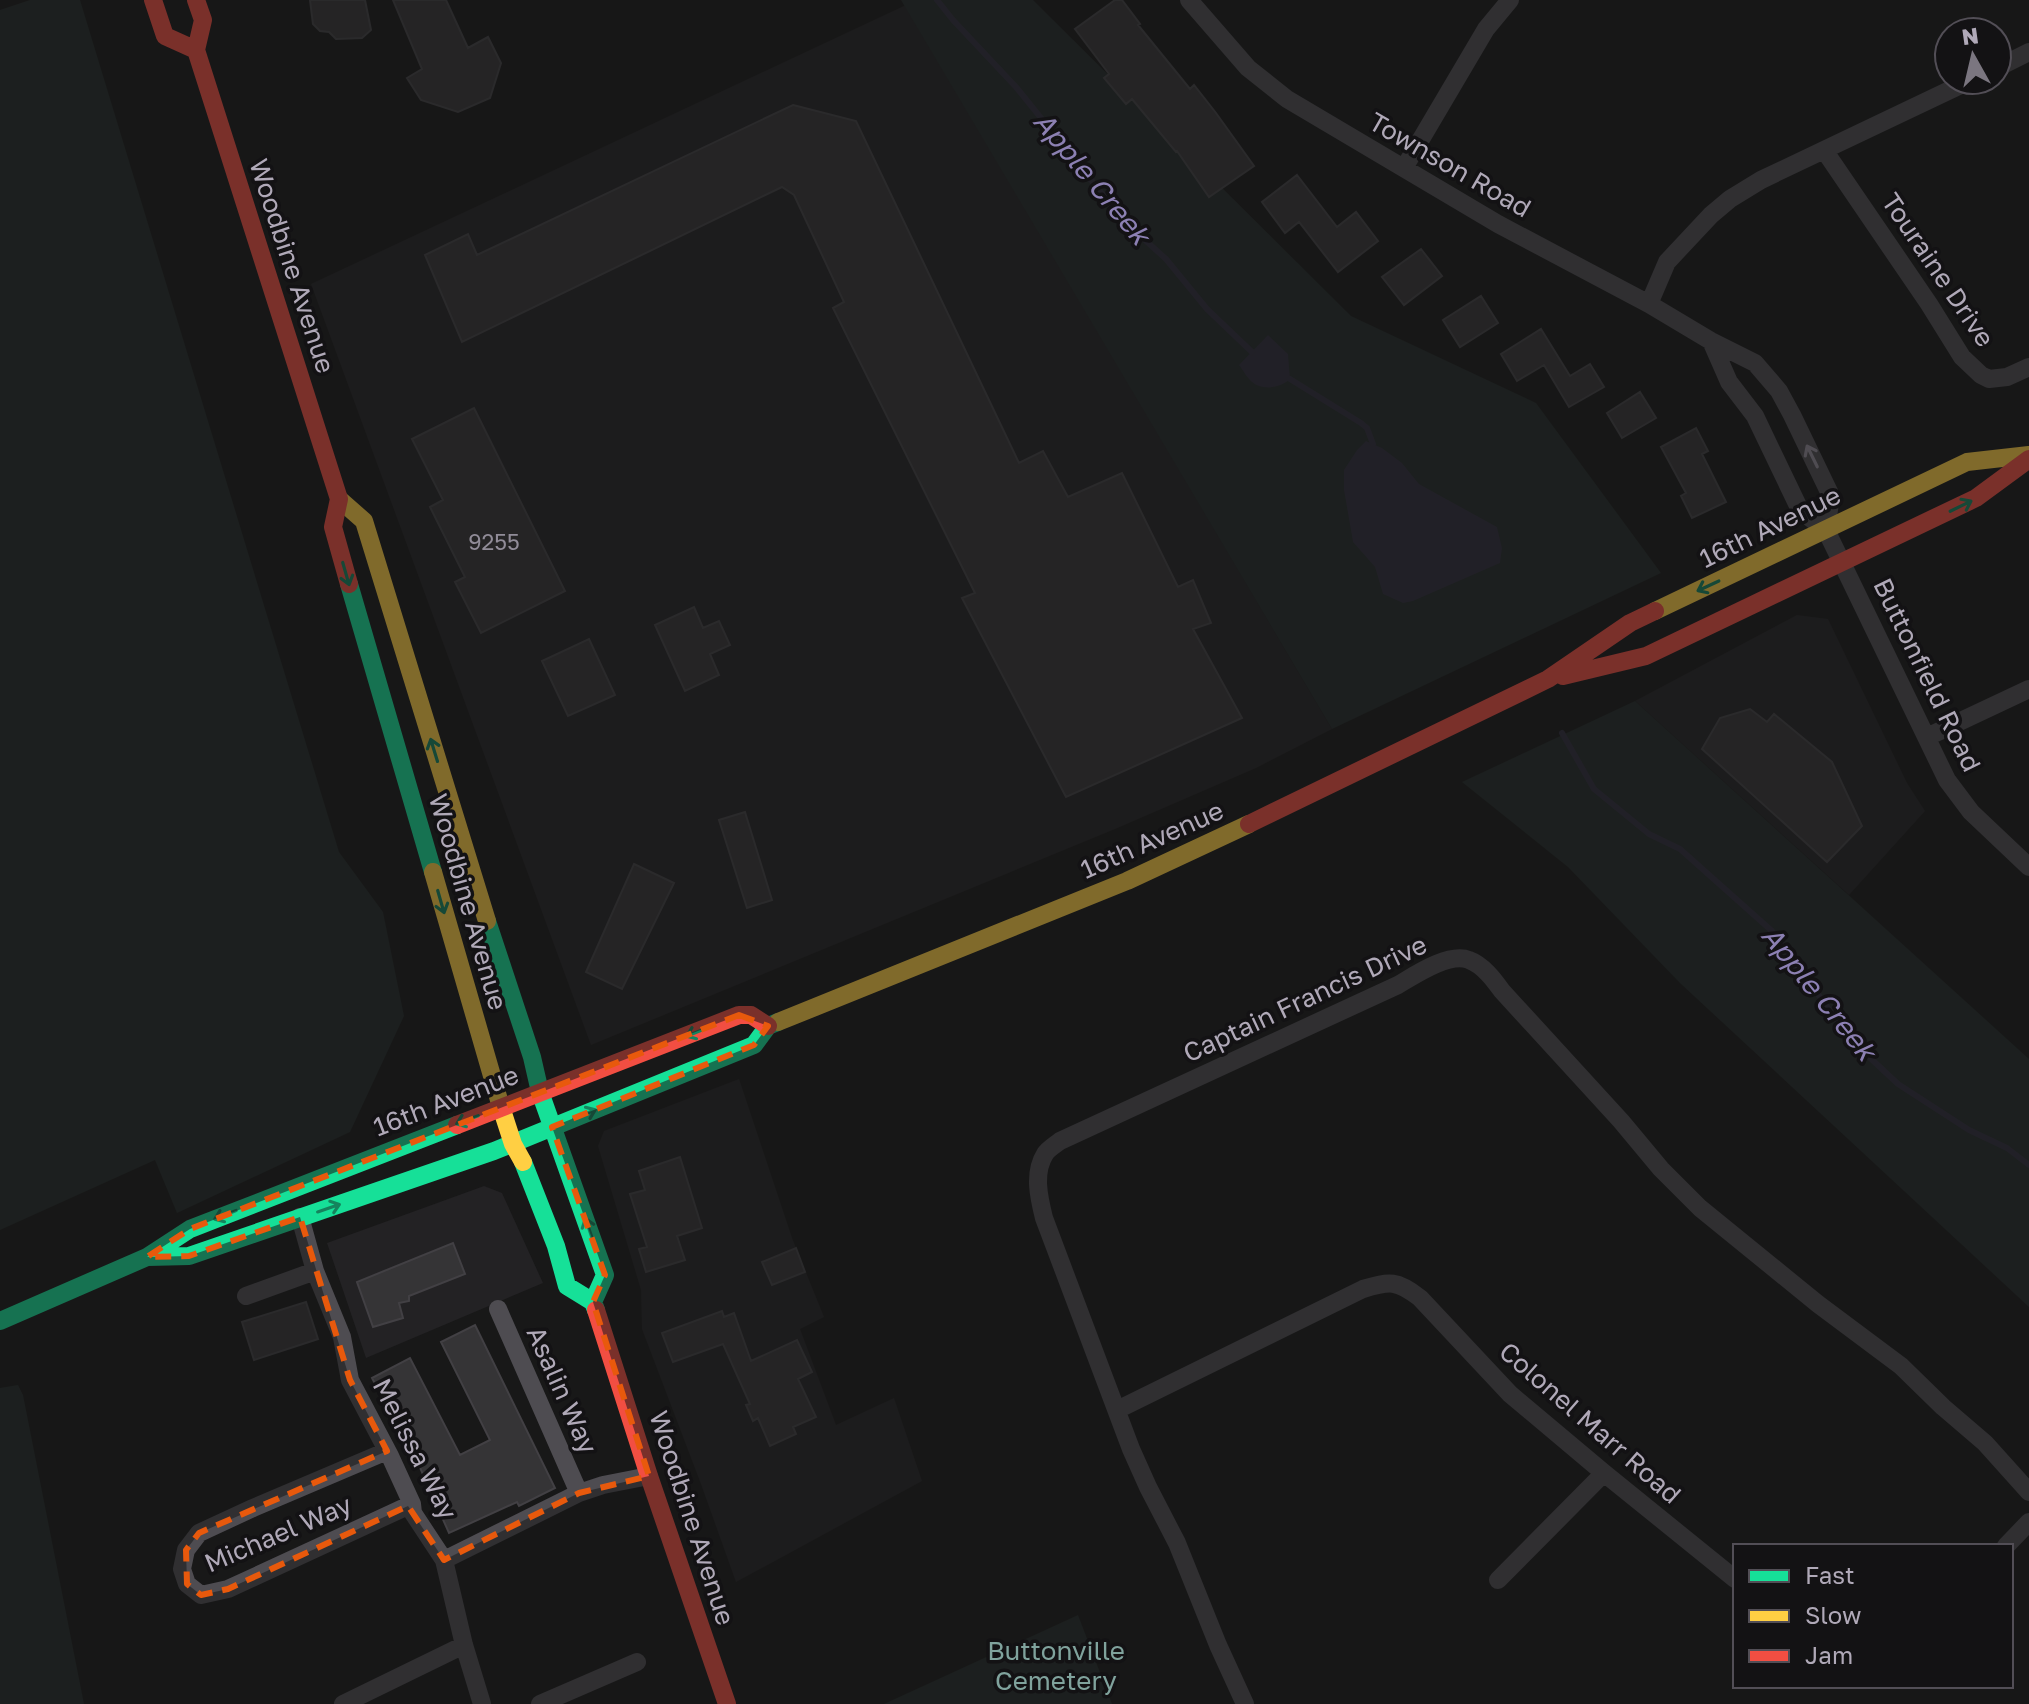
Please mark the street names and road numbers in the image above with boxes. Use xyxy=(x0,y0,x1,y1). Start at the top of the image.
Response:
street label: Townson Road xyxy=(1364,106,1537,223)
street label: Woodbine Avenue xyxy=(243,155,342,377)
street label: Touraine Drive xyxy=(1876,187,2001,352)
street label: 16th Avenue xyxy=(1694,479,1845,574)
street label: Buttonfield Road xyxy=(1867,573,1988,776)
street label: Woodbine Avenue xyxy=(423,790,514,1014)
street label: 16th Avenue xyxy=(1076,794,1228,885)
street label: Captain Francis Drive xyxy=(1178,929,1431,1069)
street label: 16th Avenue xyxy=(369,1059,523,1142)
street label: Asalin Way xyxy=(521,1321,604,1459)
street label: Colonel Marr Road xyxy=(1493,1335,1687,1510)
street label: Melissa Way xyxy=(367,1373,464,1525)
street label: Woodbine Avenue xyxy=(643,1407,742,1629)
street label: Michael Way xyxy=(200,1488,356,1578)

